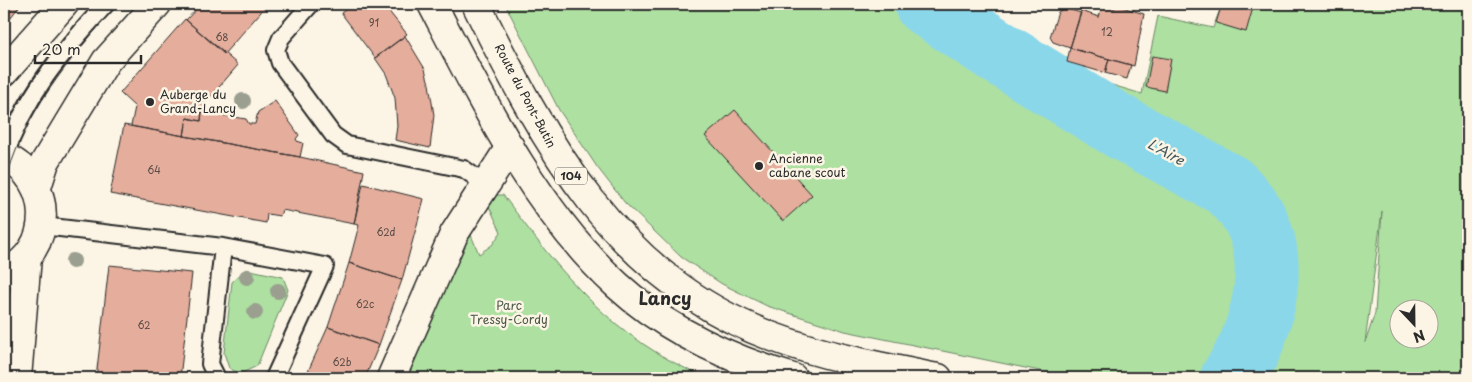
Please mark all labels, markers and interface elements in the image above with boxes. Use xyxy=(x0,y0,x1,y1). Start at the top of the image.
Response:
house number: 91 xyxy=(369,15,379,30)
house number: 12 xyxy=(1101,24,1113,39)
house number: 68 xyxy=(215,29,229,44)
scale bar xyxy=(35,32,141,64)
text: 20 m xyxy=(42,37,81,60)
street label: Route du Pont-Butin xyxy=(491,40,561,151)
place label: Auberge du Grand-Lancy xyxy=(160,85,236,117)
marker: Auberge du Grand-Lancy xyxy=(144,96,156,108)
water label: L'Aire xyxy=(1144,133,1190,171)
place label: Ancienne cabane scout xyxy=(769,149,845,181)
marker: Ancienne cabane scout xyxy=(753,160,765,172)
house number: 64 xyxy=(147,162,161,177)
road number: 104 xyxy=(555,168,587,185)
house number: 62d xyxy=(377,224,396,239)
district label: Lancy xyxy=(638,284,692,311)
house number: 62c xyxy=(356,296,374,311)
park label: Parc Tressy-Cordy xyxy=(470,296,548,328)
north arrow xyxy=(1390,300,1440,350)
house number: 62 xyxy=(137,317,151,332)
text: N xyxy=(1410,325,1428,348)
house number: 62b xyxy=(333,354,352,369)

